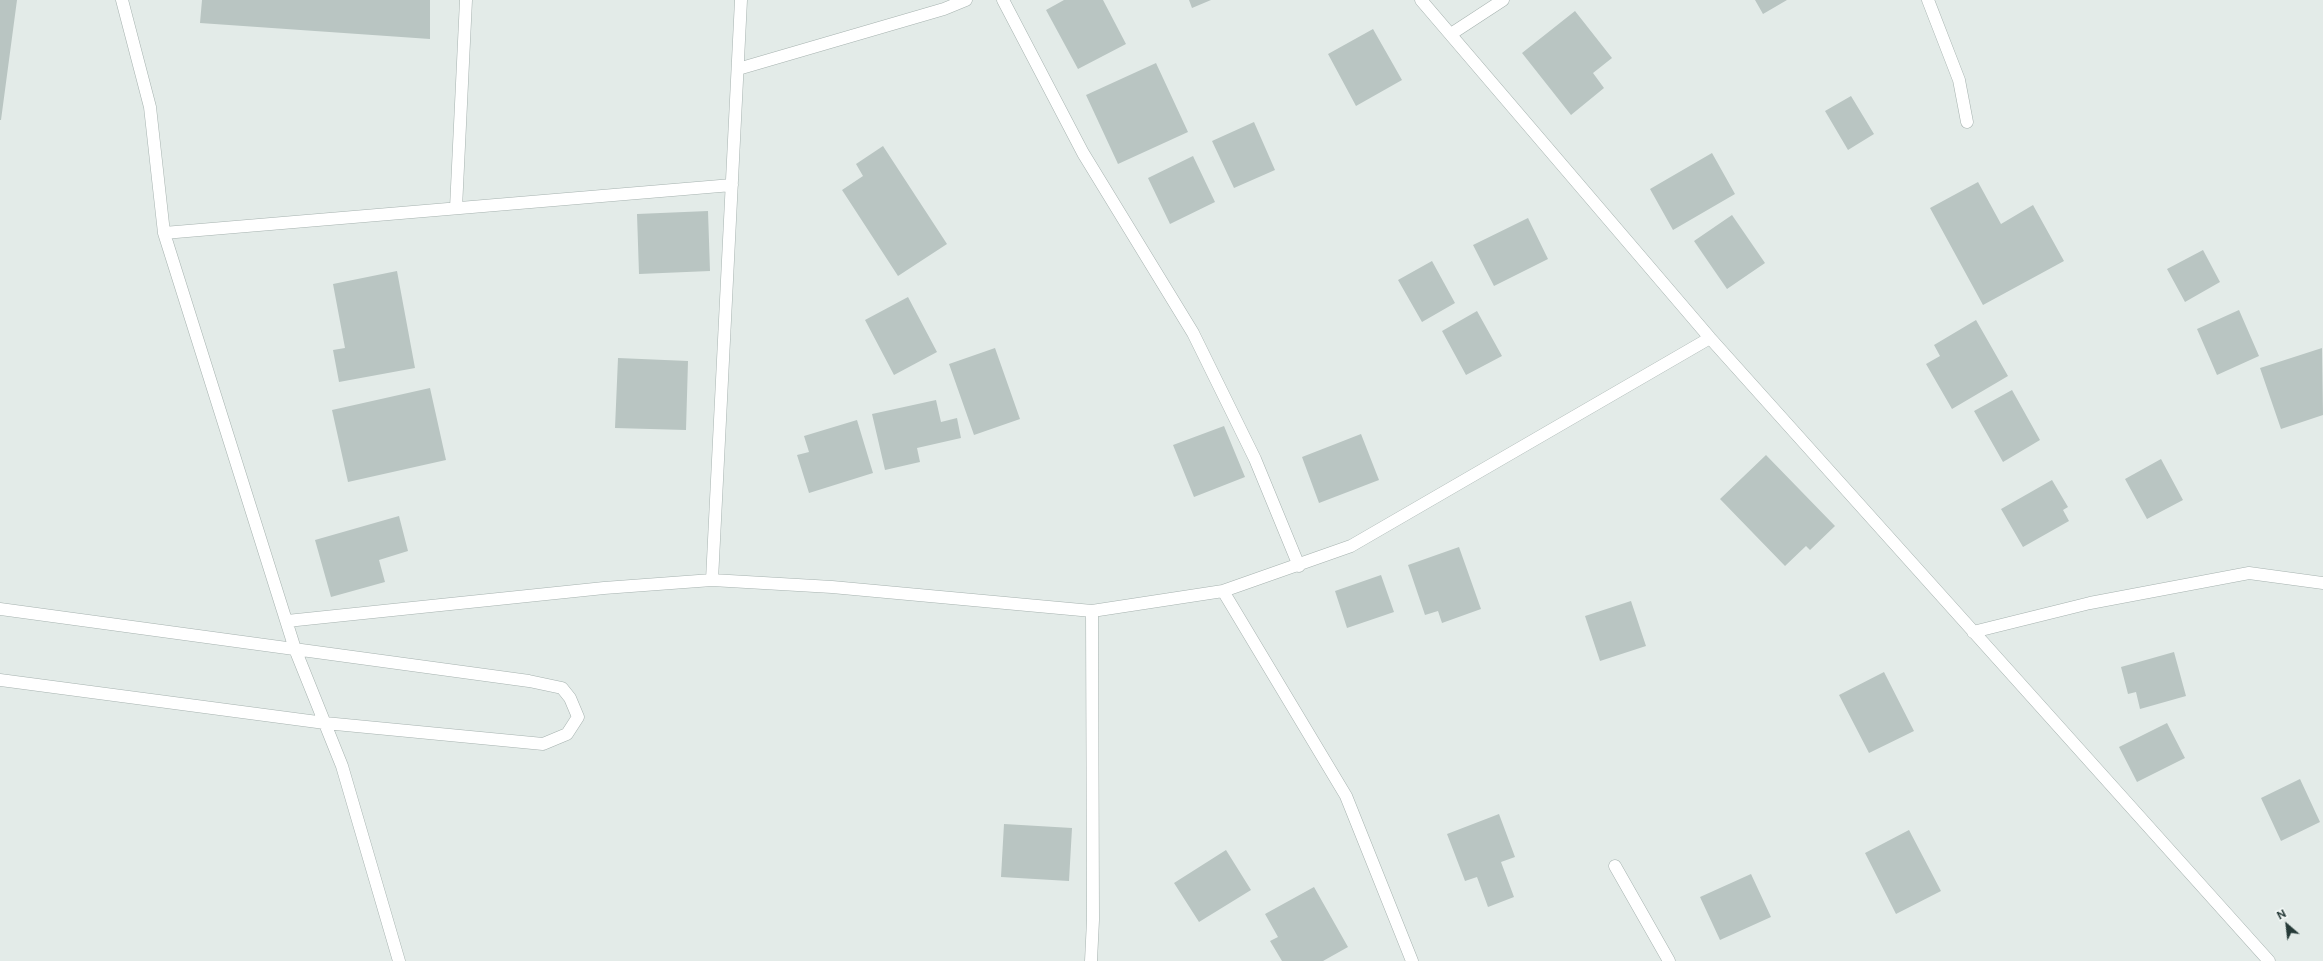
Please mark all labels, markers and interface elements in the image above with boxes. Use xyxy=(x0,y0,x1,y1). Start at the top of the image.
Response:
north arrow xyxy=(2267,905,2307,945)
text: N xyxy=(2275,907,2288,922)

